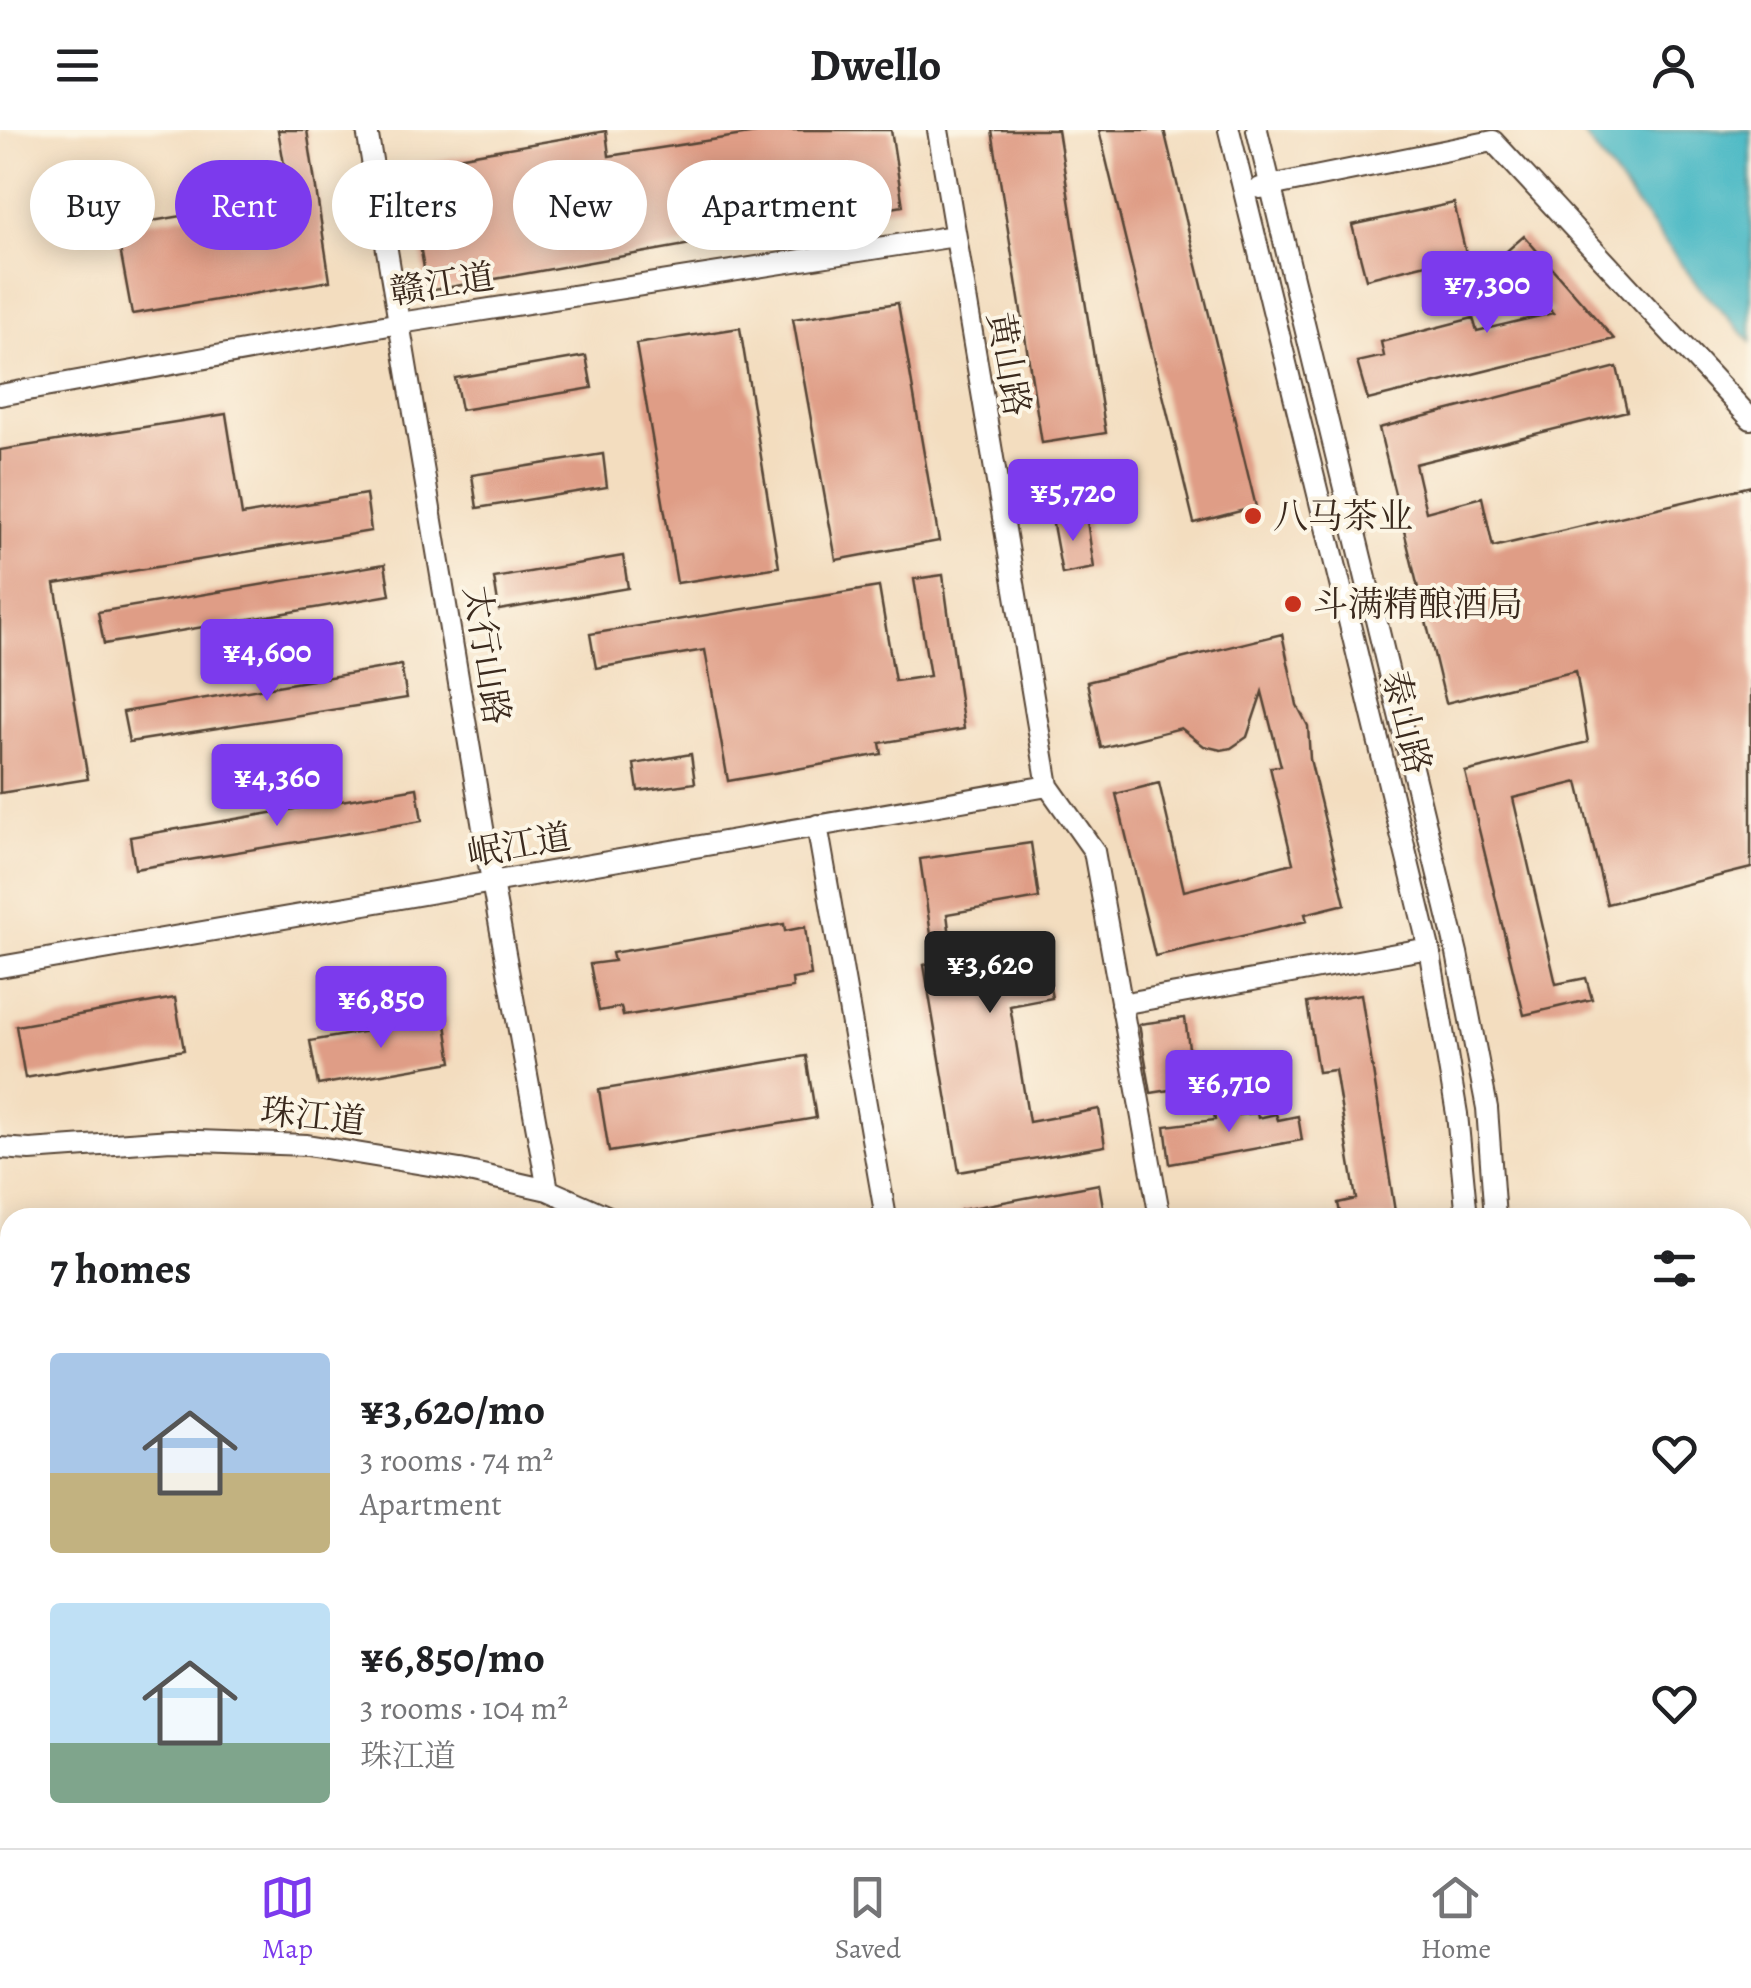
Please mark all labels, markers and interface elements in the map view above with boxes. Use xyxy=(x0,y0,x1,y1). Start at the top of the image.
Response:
text: Dwello xyxy=(810,34,941,96)
icon: menu xyxy=(50,38,105,93)
icon: person xyxy=(1646,38,1701,93)
chip: Buy xyxy=(30,160,155,250)
chip: Rent xyxy=(175,160,312,250)
chip: Filters xyxy=(332,160,493,250)
chip: New xyxy=(513,160,647,250)
chip: Apartment xyxy=(667,160,892,250)
pin: ¥7,300 xyxy=(1406,251,1568,336)
street label: 赣江道 xyxy=(386,252,498,316)
text: ¥7,300 xyxy=(1444,261,1530,305)
street label: 黄山路 xyxy=(976,308,1042,420)
pin: ¥5,720 xyxy=(992,459,1154,544)
text: ¥5,720 xyxy=(1030,469,1116,513)
place label: 八马茶业 xyxy=(1273,492,1413,540)
marker: 八马茶业 xyxy=(1242,505,1264,527)
place label: 斗满精酿酒局 xyxy=(1313,580,1523,628)
street label: 太行山路 xyxy=(452,582,522,728)
marker: 斗满精酿酒局 xyxy=(1282,593,1304,615)
pin: ¥4,600 xyxy=(186,619,348,704)
text: ¥4,600 xyxy=(222,629,312,673)
street label: 泰山路 xyxy=(1371,665,1443,779)
pin: ¥4,360 xyxy=(196,744,358,829)
text: ¥4,360 xyxy=(234,754,320,798)
street label: 岷江道 xyxy=(463,812,575,878)
pin: ¥3,620 xyxy=(909,931,1071,1016)
text: ¥3,620 xyxy=(946,941,1034,985)
pin: ¥6,850 xyxy=(300,966,462,1051)
text: ¥6,850 xyxy=(337,976,425,1020)
pin: ¥6,710 xyxy=(1148,1050,1310,1135)
text: ¥6,710 xyxy=(1187,1060,1271,1104)
street label: 珠江道 xyxy=(258,1087,368,1145)
text: 7 homes xyxy=(50,1240,191,1297)
icon: filters xyxy=(1647,1241,1702,1296)
text: ¥3,620/mo xyxy=(360,1381,545,1438)
icon: home xyxy=(130,1393,250,1513)
icon: heart xyxy=(1647,1426,1702,1481)
text: 3 rooms · 74 m² xyxy=(360,1438,553,1482)
text: Apartment xyxy=(360,1482,502,1526)
text: ¥6,850/mo xyxy=(360,1629,545,1686)
icon: home xyxy=(130,1643,250,1763)
icon: heart xyxy=(1647,1676,1702,1731)
text: 3 rooms · 104 m² xyxy=(360,1686,568,1730)
text: 珠江道 xyxy=(360,1734,456,1778)
tab: Map xyxy=(260,1870,315,1968)
tab: Saved xyxy=(835,1870,901,1968)
tab: Home xyxy=(1421,1870,1491,1968)

